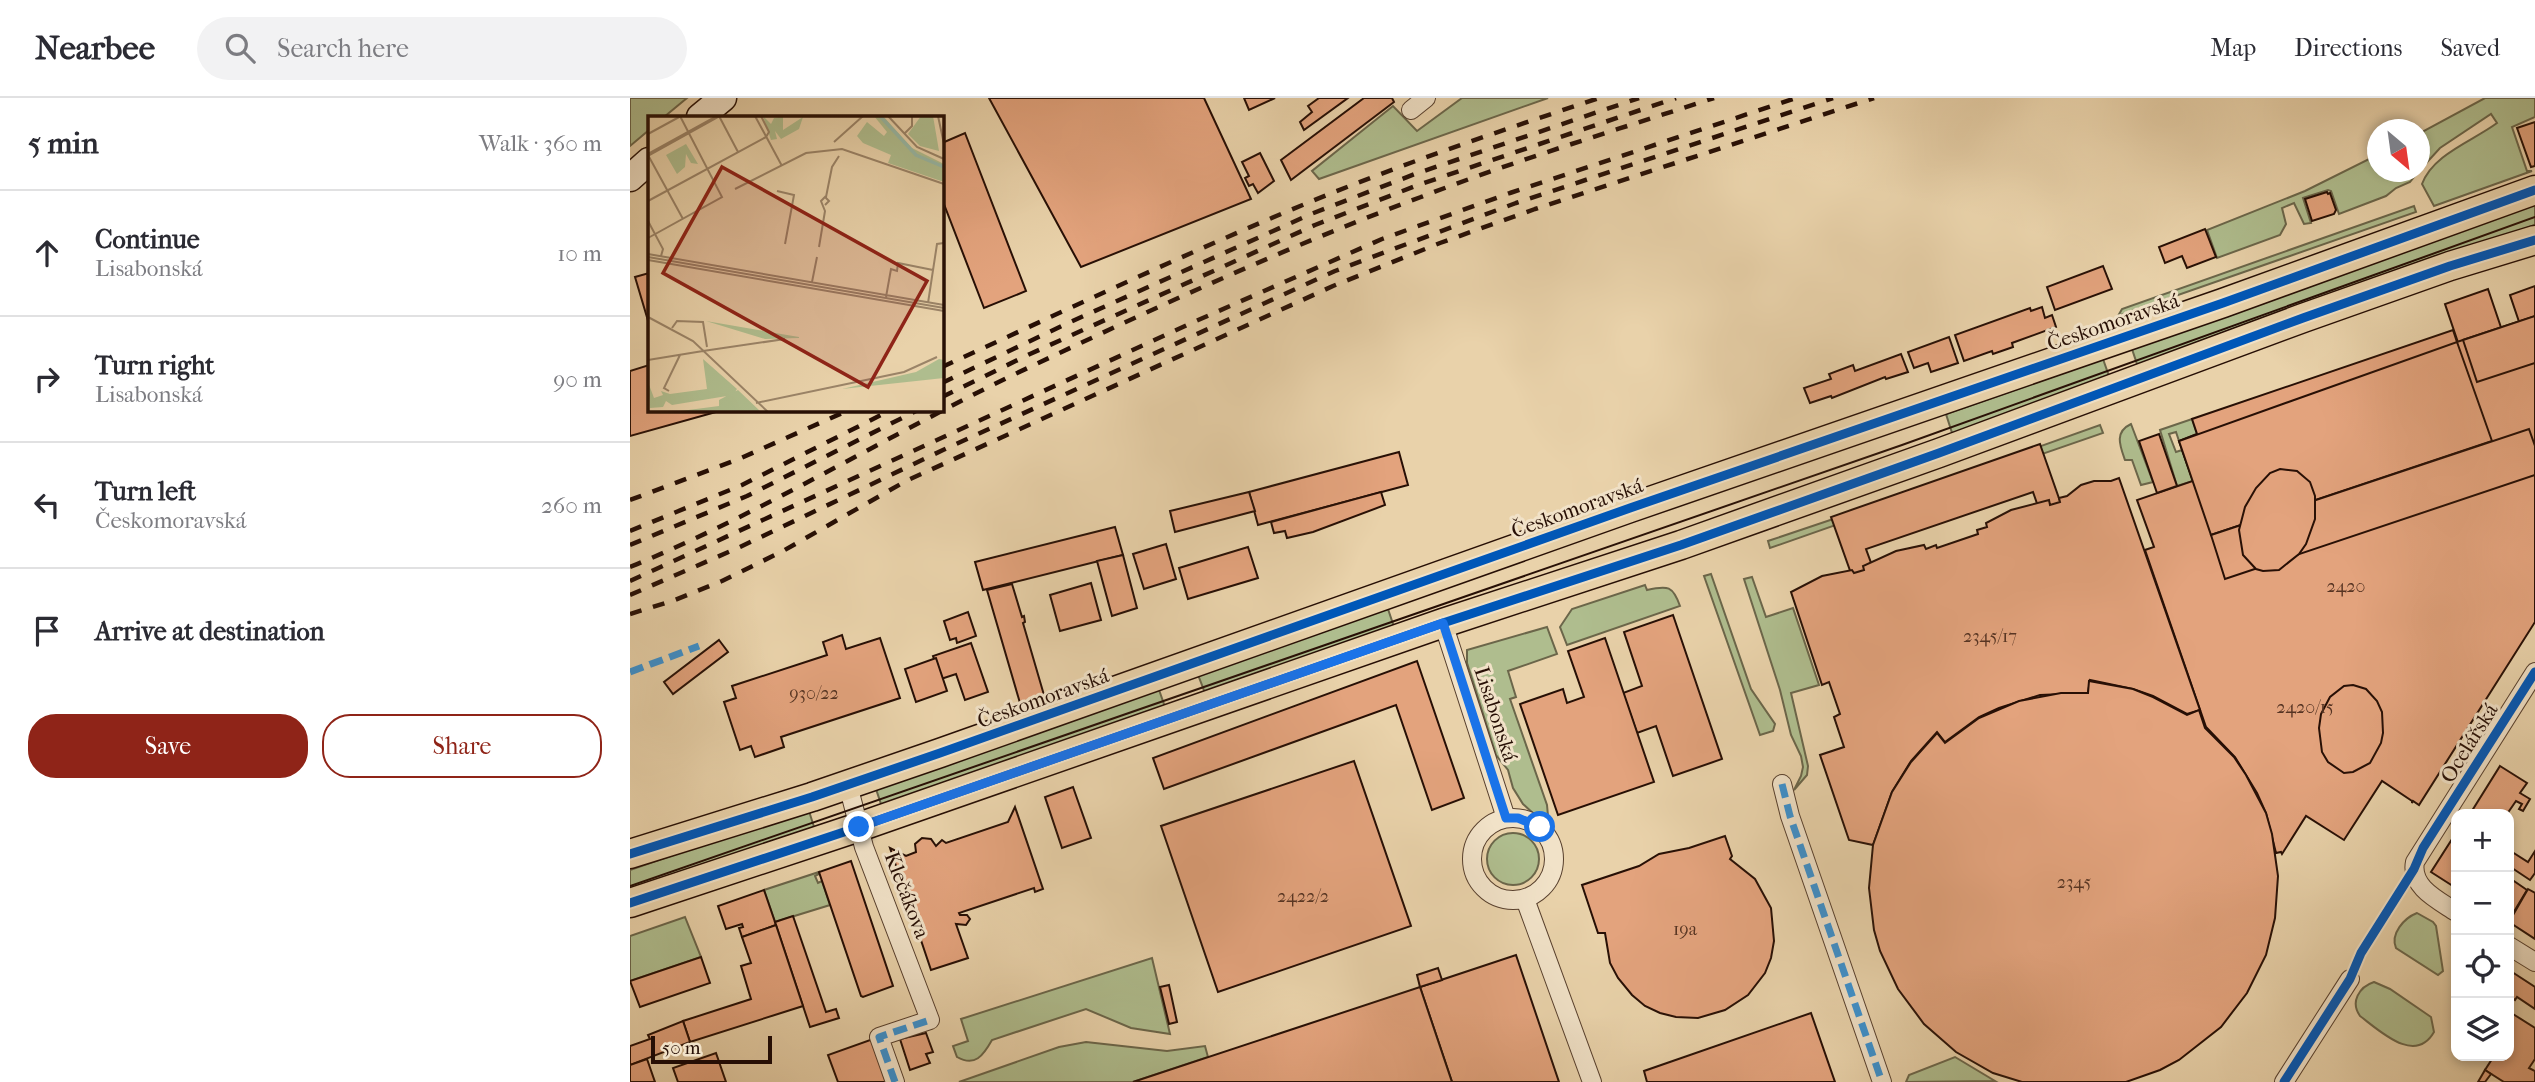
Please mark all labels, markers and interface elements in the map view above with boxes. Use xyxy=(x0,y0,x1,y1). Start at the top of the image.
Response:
search box xyxy=(197,17,687,80)
text: Nearbee xyxy=(35,29,155,68)
icon: search xyxy=(221,29,259,67)
text: Search here xyxy=(277,33,409,64)
text: Map xyxy=(2210,34,2256,62)
text: Directions xyxy=(2294,34,2402,62)
text: Saved xyxy=(2440,34,2500,62)
inset map xyxy=(648,116,943,411)
north arrow xyxy=(2367,119,2430,182)
text: 5 min xyxy=(28,126,99,161)
text: Walk · 360 m xyxy=(479,130,602,157)
text: Continue xyxy=(95,224,200,255)
icon: ahead xyxy=(28,234,66,272)
text: 10 m xyxy=(557,240,602,267)
text: Lisabonská xyxy=(95,255,203,282)
street label: Českomoravská xyxy=(2044,288,2183,356)
text: Turn right xyxy=(95,350,215,381)
icon: right xyxy=(28,360,66,398)
text: 90 m xyxy=(553,366,602,393)
text: Lisabonská xyxy=(95,381,203,408)
street label: Českomoravská xyxy=(1508,473,1646,543)
text: Turn left xyxy=(95,476,196,507)
icon: left xyxy=(28,486,66,524)
text: 260 m xyxy=(541,492,602,519)
text: Českomoravská xyxy=(95,507,246,534)
house number: 2420 xyxy=(2326,576,2366,597)
icon: arrive xyxy=(28,612,66,650)
text: Arrive at destination xyxy=(95,616,325,647)
house number: 2345/17 xyxy=(1963,626,2017,647)
street label: Českomoravská xyxy=(974,663,1112,733)
street label: Lisabonská xyxy=(1469,664,1523,765)
house number: 930/22 xyxy=(789,683,839,704)
house number: 2420/15 xyxy=(2276,697,2334,718)
street label: Ocelářská xyxy=(2435,699,2503,787)
button: Save xyxy=(28,714,308,778)
button: Share xyxy=(322,714,602,778)
map controls xyxy=(2451,809,2514,1061)
button: + xyxy=(2451,809,2514,872)
route end xyxy=(843,811,874,842)
route start xyxy=(1524,811,1555,842)
street label: Klečákova xyxy=(879,848,935,942)
house number: 2345 xyxy=(2057,872,2092,893)
button: − xyxy=(2451,872,2514,935)
house number: 2422/2 xyxy=(1277,886,1329,907)
house number: 19a xyxy=(1673,919,1698,940)
button: locate xyxy=(2451,935,2514,998)
button: layers xyxy=(2451,998,2514,1061)
scale bar xyxy=(651,1033,772,1065)
text: 50 m xyxy=(662,1037,701,1059)

